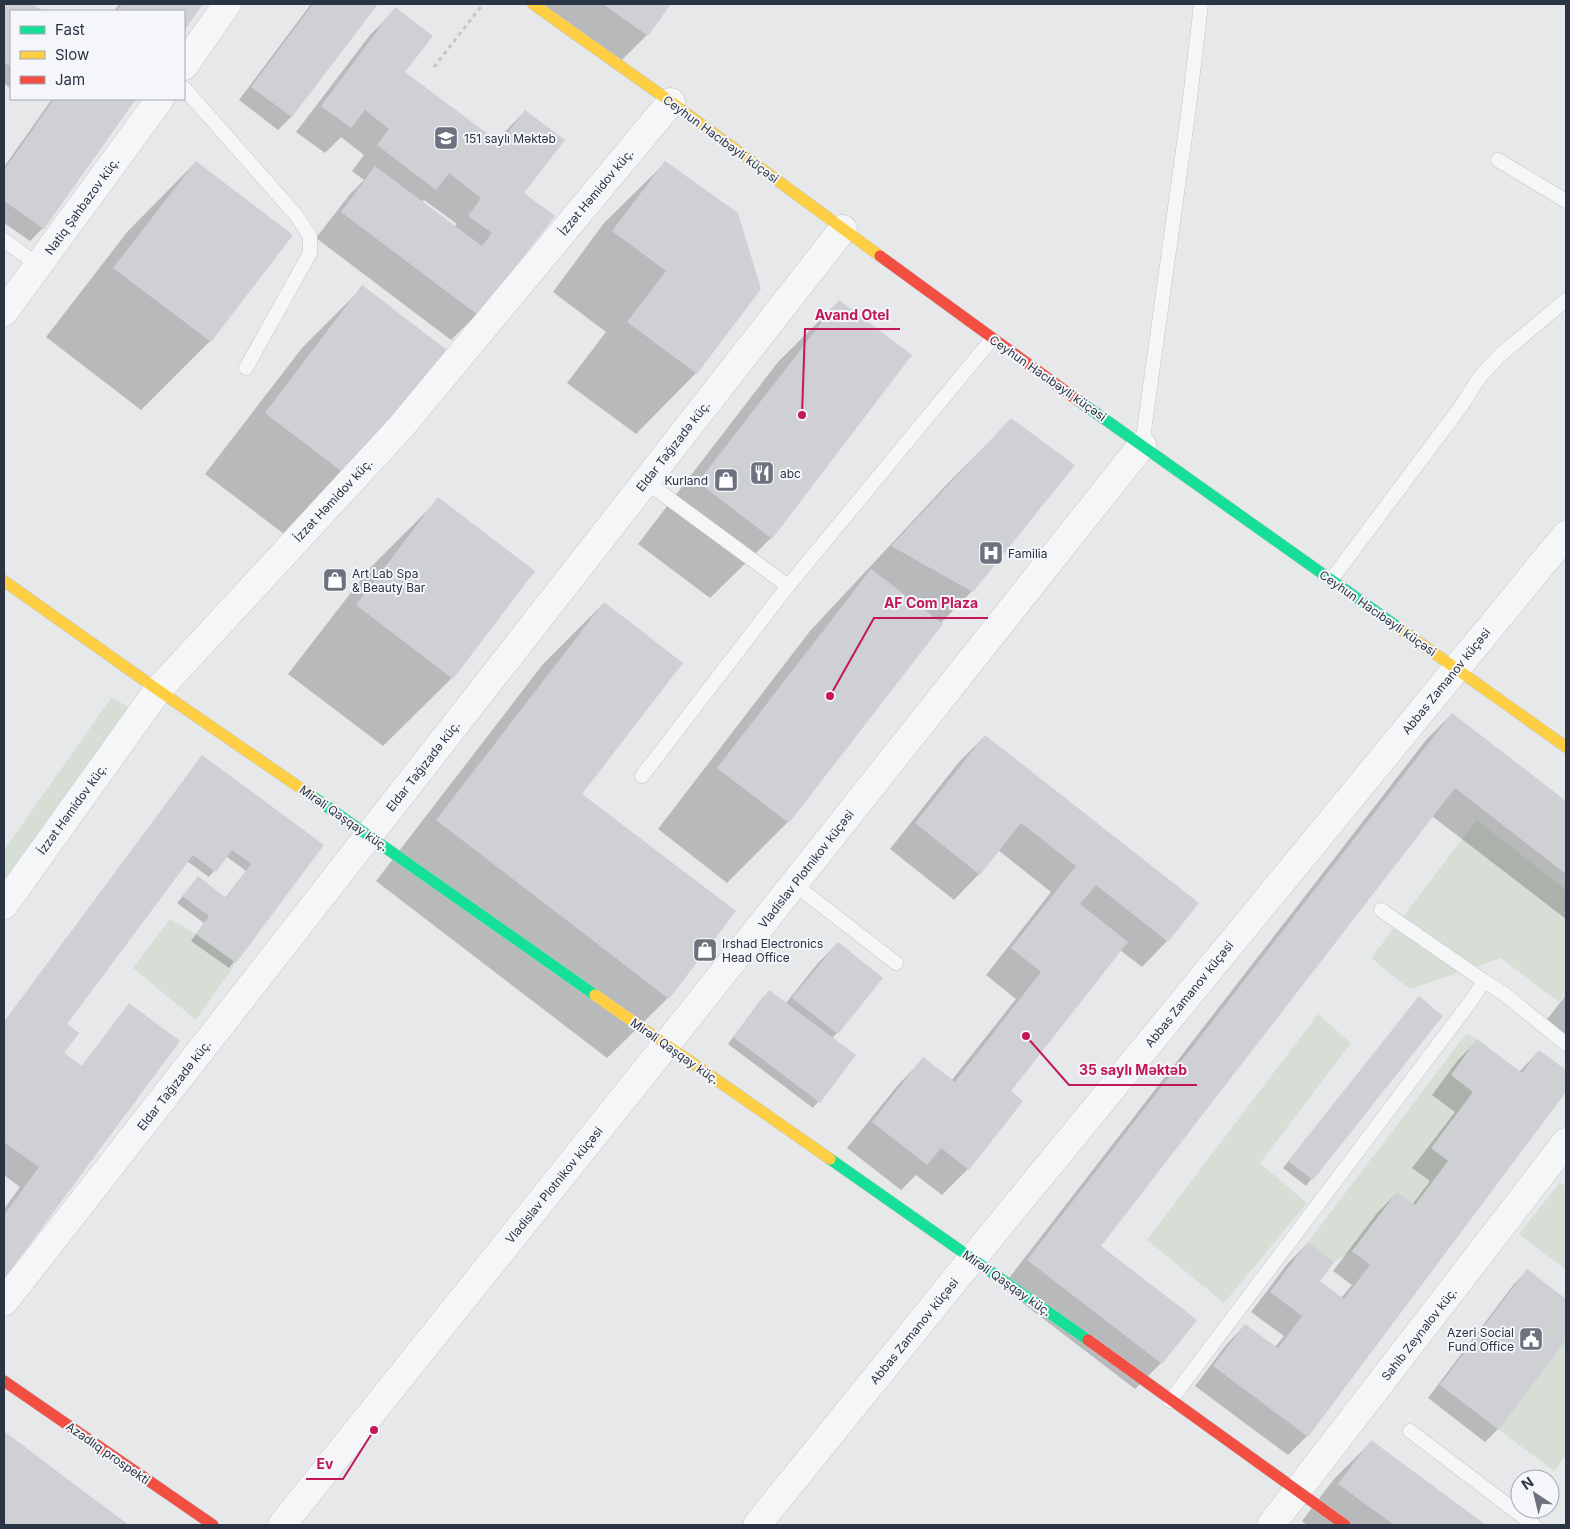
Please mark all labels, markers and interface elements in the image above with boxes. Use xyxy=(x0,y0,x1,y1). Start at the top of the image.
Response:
legend xyxy=(10,10,185,100)
text: Fast xyxy=(55,20,85,39)
text: Slow xyxy=(55,45,89,64)
text: Jam xyxy=(55,70,85,89)
street label: Ceyhun Hacıbəyli küçəsi xyxy=(660,92,782,186)
school or university icon: 151 saylı Məktəb xyxy=(433,125,459,151)
place label: 151 saylı Məktəb xyxy=(464,131,556,146)
street label: İzzət Həmidov küç. xyxy=(555,146,637,238)
street label: Natiq Şahbazov küç. xyxy=(42,154,122,258)
callout: Avand Otel xyxy=(805,300,900,329)
text: Avand Otel xyxy=(815,306,889,323)
street label: Ceyhun Hacıbəyli küçəsi xyxy=(987,332,1109,424)
street label: Eldar Tağızadə küç. xyxy=(633,398,713,494)
street label: İzzət Həmidov küç. xyxy=(291,455,375,545)
restaurant icon: abc xyxy=(749,460,775,486)
place label: abc xyxy=(780,466,801,481)
shop icon: Kurland xyxy=(713,467,739,493)
place label: Kurland xyxy=(664,473,708,488)
hospital icon: Familia xyxy=(978,540,1004,566)
place label: Familia xyxy=(1008,546,1048,561)
place label: Art Lab Spa & Beauty Bar xyxy=(352,566,426,595)
shop icon: Art Lab Spa & Beauty Bar xyxy=(322,567,348,593)
street label: Ceyhun Hacıbəyli küçəsi xyxy=(1317,567,1439,659)
callout: AF Com Plaza xyxy=(874,589,988,618)
text: AF Com Plaza xyxy=(884,594,978,611)
street label: Abbas Zamanov küçəsi xyxy=(1399,625,1493,737)
street label: Eldar Tağızadə küç. xyxy=(383,718,463,814)
street label: İzzət Həmidov küç. xyxy=(34,761,110,857)
street label: Mirəli Qaşqay küç. xyxy=(297,782,391,854)
street label: Vladislav Plotnikov küçəsi xyxy=(755,807,857,931)
place label: Irshad Electronics Head Office xyxy=(722,936,823,965)
shop icon: Irshad Electronics Head Office xyxy=(692,937,718,963)
street label: Abbas Zamanov küçəsi xyxy=(1142,938,1236,1050)
street label: Mirəli Qaşqay küç. xyxy=(628,1015,722,1087)
street label: Eldar Tağızadə küç. xyxy=(134,1037,214,1133)
callout: 35 saylı Məktəb xyxy=(1069,1056,1197,1085)
text: 35 saylı Məktəb xyxy=(1079,1061,1187,1078)
street label: Vladislav Plotnikov küçəsi xyxy=(502,1123,606,1246)
street label: Mirəli Qaşqay küç. xyxy=(960,1247,1054,1319)
street label: Abbas Zamanov küçəsi xyxy=(867,1275,961,1387)
street label: Sahib Zeynalov küç. xyxy=(1378,1284,1460,1384)
place label: Azeri Social Fund Office xyxy=(1447,1325,1514,1354)
public building icon: Azeri Social Fund Office xyxy=(1518,1326,1544,1352)
street label: Azadlıq prospekti xyxy=(63,1419,153,1487)
callout: Ev xyxy=(306,1450,343,1479)
text: Ev xyxy=(317,1455,334,1472)
north arrow xyxy=(1510,1469,1560,1519)
text: N xyxy=(1518,1473,1537,1493)

